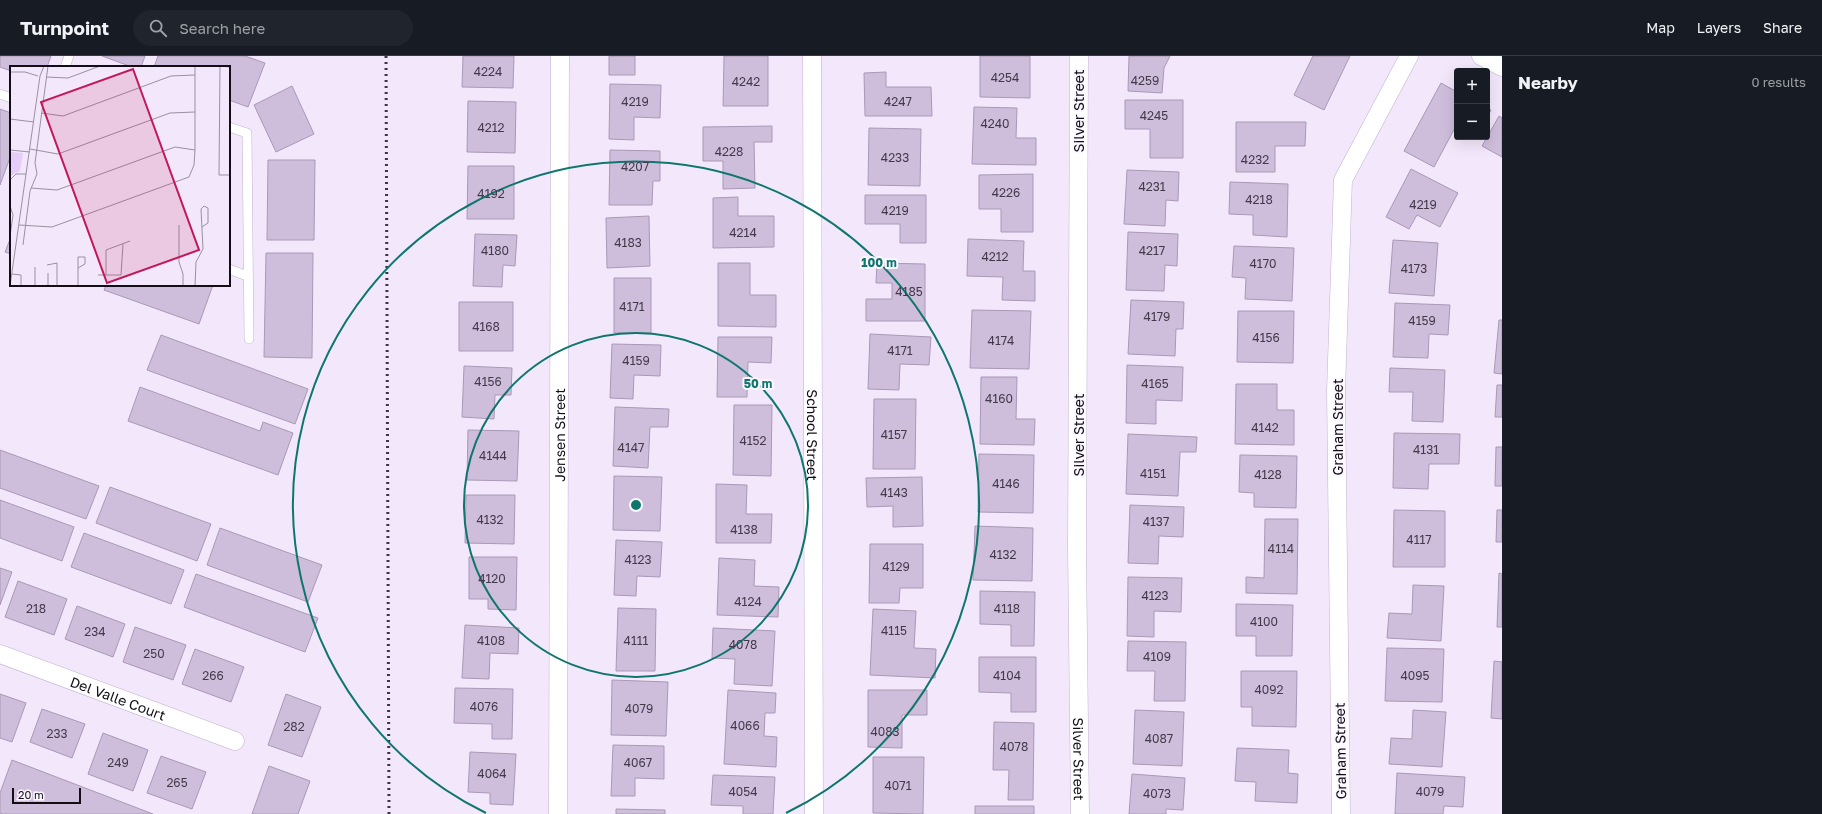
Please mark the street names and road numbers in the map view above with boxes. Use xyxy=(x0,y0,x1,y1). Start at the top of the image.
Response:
street label: Silver Street xyxy=(1070,70,1087,153)
street label: Graham Street xyxy=(1329,379,1346,475)
street label: Jensen Street xyxy=(550,388,568,482)
street label: School Street xyxy=(804,389,822,481)
street label: Silver Street xyxy=(1070,394,1087,477)
street label: Del Valle Court xyxy=(68,672,168,723)
street label: Graham Street xyxy=(1331,702,1349,800)
street label: Silver Street xyxy=(1070,717,1088,801)

